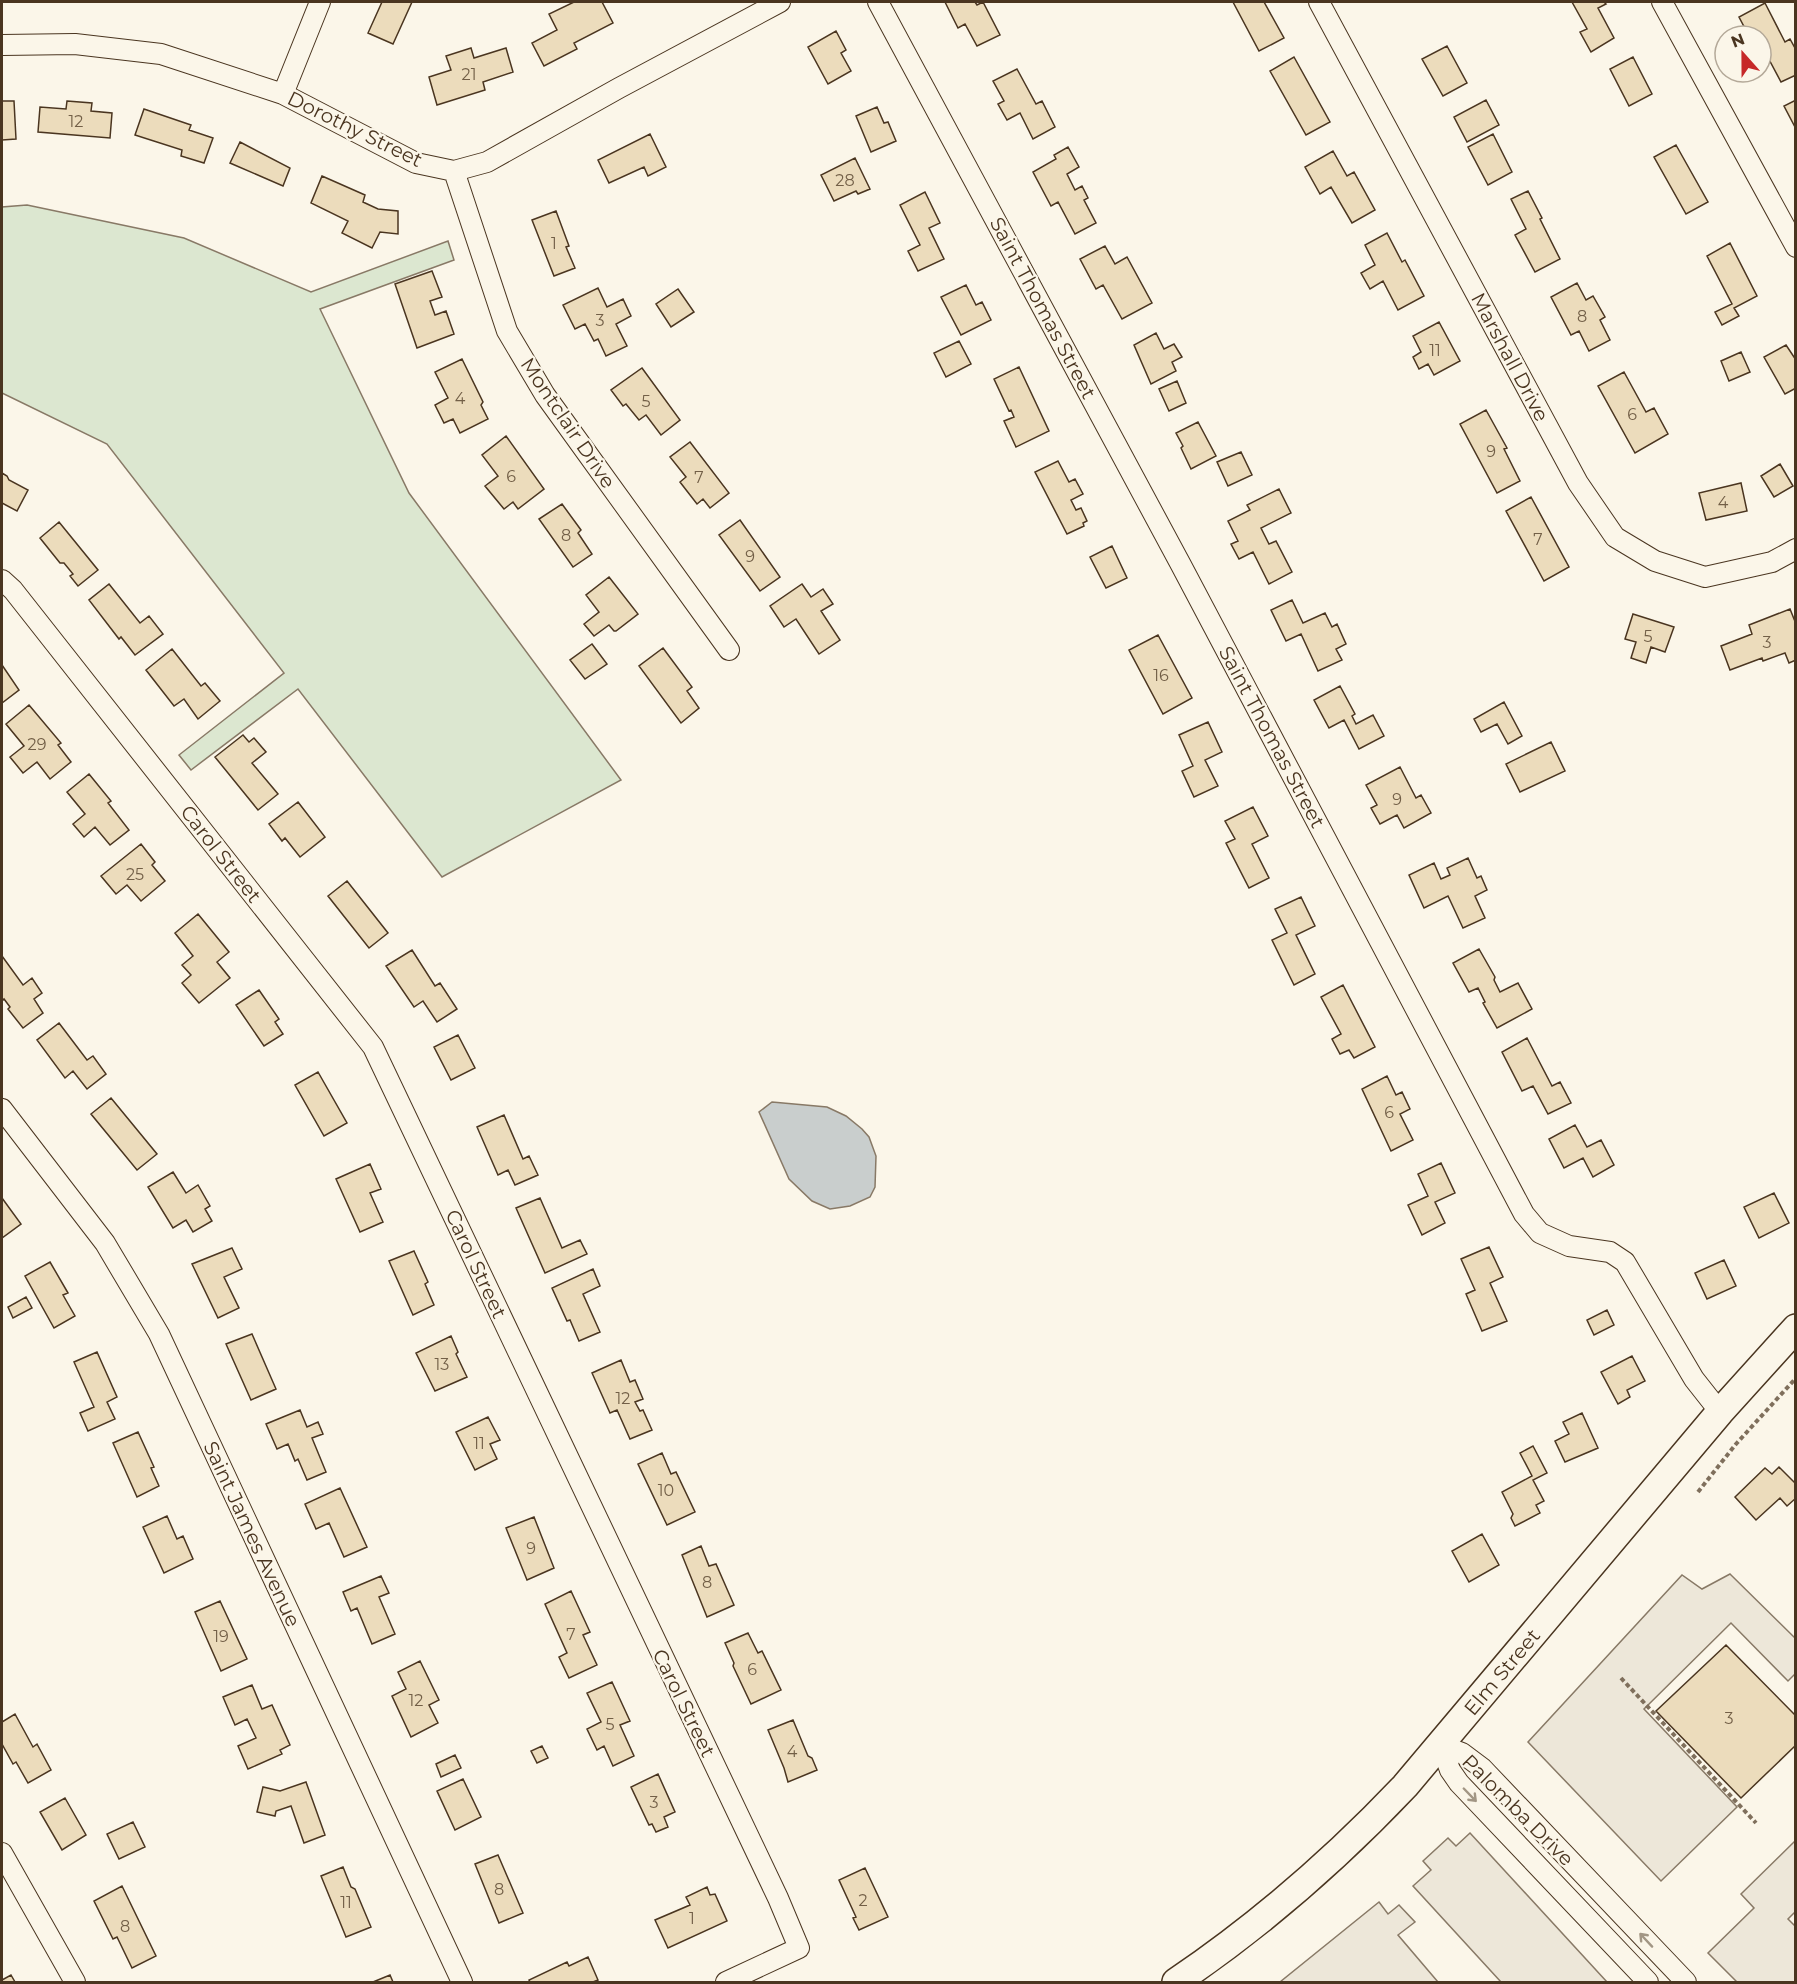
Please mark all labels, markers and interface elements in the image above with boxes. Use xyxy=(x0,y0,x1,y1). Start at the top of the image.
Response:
north arrow xyxy=(1713,24,1773,84)
text: N xyxy=(1728,29,1747,52)
house number: 21 xyxy=(462,65,476,84)
street label: Dorothy Street xyxy=(284,86,426,172)
house number: 12 xyxy=(69,112,83,131)
house number: 28 xyxy=(835,171,855,190)
street label: Saint Thomas Street xyxy=(985,213,1101,403)
house number: 1 xyxy=(551,234,557,253)
street label: Marshall Drive xyxy=(1466,289,1554,425)
house number: 8 xyxy=(1577,307,1587,326)
house number: 3 xyxy=(595,311,605,330)
house number: 11 xyxy=(1429,341,1441,360)
street label: Montclair Drive xyxy=(515,353,621,493)
house number: 4 xyxy=(455,389,466,408)
house number: 5 xyxy=(641,392,651,411)
house number: 6 xyxy=(1627,405,1637,424)
house number: 9 xyxy=(1486,442,1496,461)
house number: 6 xyxy=(506,467,516,486)
house number: 7 xyxy=(694,468,704,487)
house number: 4 xyxy=(1718,493,1729,512)
house number: 8 xyxy=(561,526,571,545)
house number: 7 xyxy=(1533,530,1543,549)
house number: 9 xyxy=(745,547,755,566)
house number: 5 xyxy=(1643,627,1653,646)
house number: 3 xyxy=(1762,633,1772,652)
street label: Saint Thomas Street xyxy=(1214,642,1330,832)
house number: 16 xyxy=(1153,666,1169,685)
house number: 29 xyxy=(28,735,46,754)
house number: 9 xyxy=(1392,790,1402,809)
street label: Carol Street xyxy=(175,800,267,908)
house number: 25 xyxy=(126,865,144,884)
house number: 6 xyxy=(1384,1103,1394,1122)
street label: Carol Street xyxy=(440,1206,512,1322)
house number: 13 xyxy=(435,1355,449,1374)
house number: 12 xyxy=(616,1389,630,1408)
house number: 11 xyxy=(473,1434,485,1453)
street label: Saint James Avenue xyxy=(198,1437,306,1631)
house number: 10 xyxy=(658,1481,674,1500)
house number: 9 xyxy=(526,1539,536,1558)
house number: 8 xyxy=(702,1573,712,1592)
street label: Elm Street xyxy=(1459,1624,1545,1720)
house number: 7 xyxy=(566,1625,576,1644)
house number: 19 xyxy=(213,1627,229,1646)
street label: Carol Street xyxy=(648,1645,720,1761)
house number: 6 xyxy=(747,1660,757,1679)
house number: 12 xyxy=(409,1691,423,1710)
house number: 3 xyxy=(1724,1709,1734,1728)
house number: 5 xyxy=(605,1715,615,1734)
house number: 4 xyxy=(787,1742,798,1761)
street label: Palomba Drive xyxy=(1457,1749,1579,1871)
one-way arrow xyxy=(1462,1787,1477,1802)
house number: 3 xyxy=(649,1793,659,1812)
house number: 8 xyxy=(494,1880,504,1899)
house number: 2 xyxy=(858,1891,868,1910)
house number: 11 xyxy=(340,1893,352,1912)
house number: 1 xyxy=(689,1909,695,1928)
house number: 8 xyxy=(120,1917,130,1936)
one-way arrow xyxy=(1639,1933,1653,1948)

